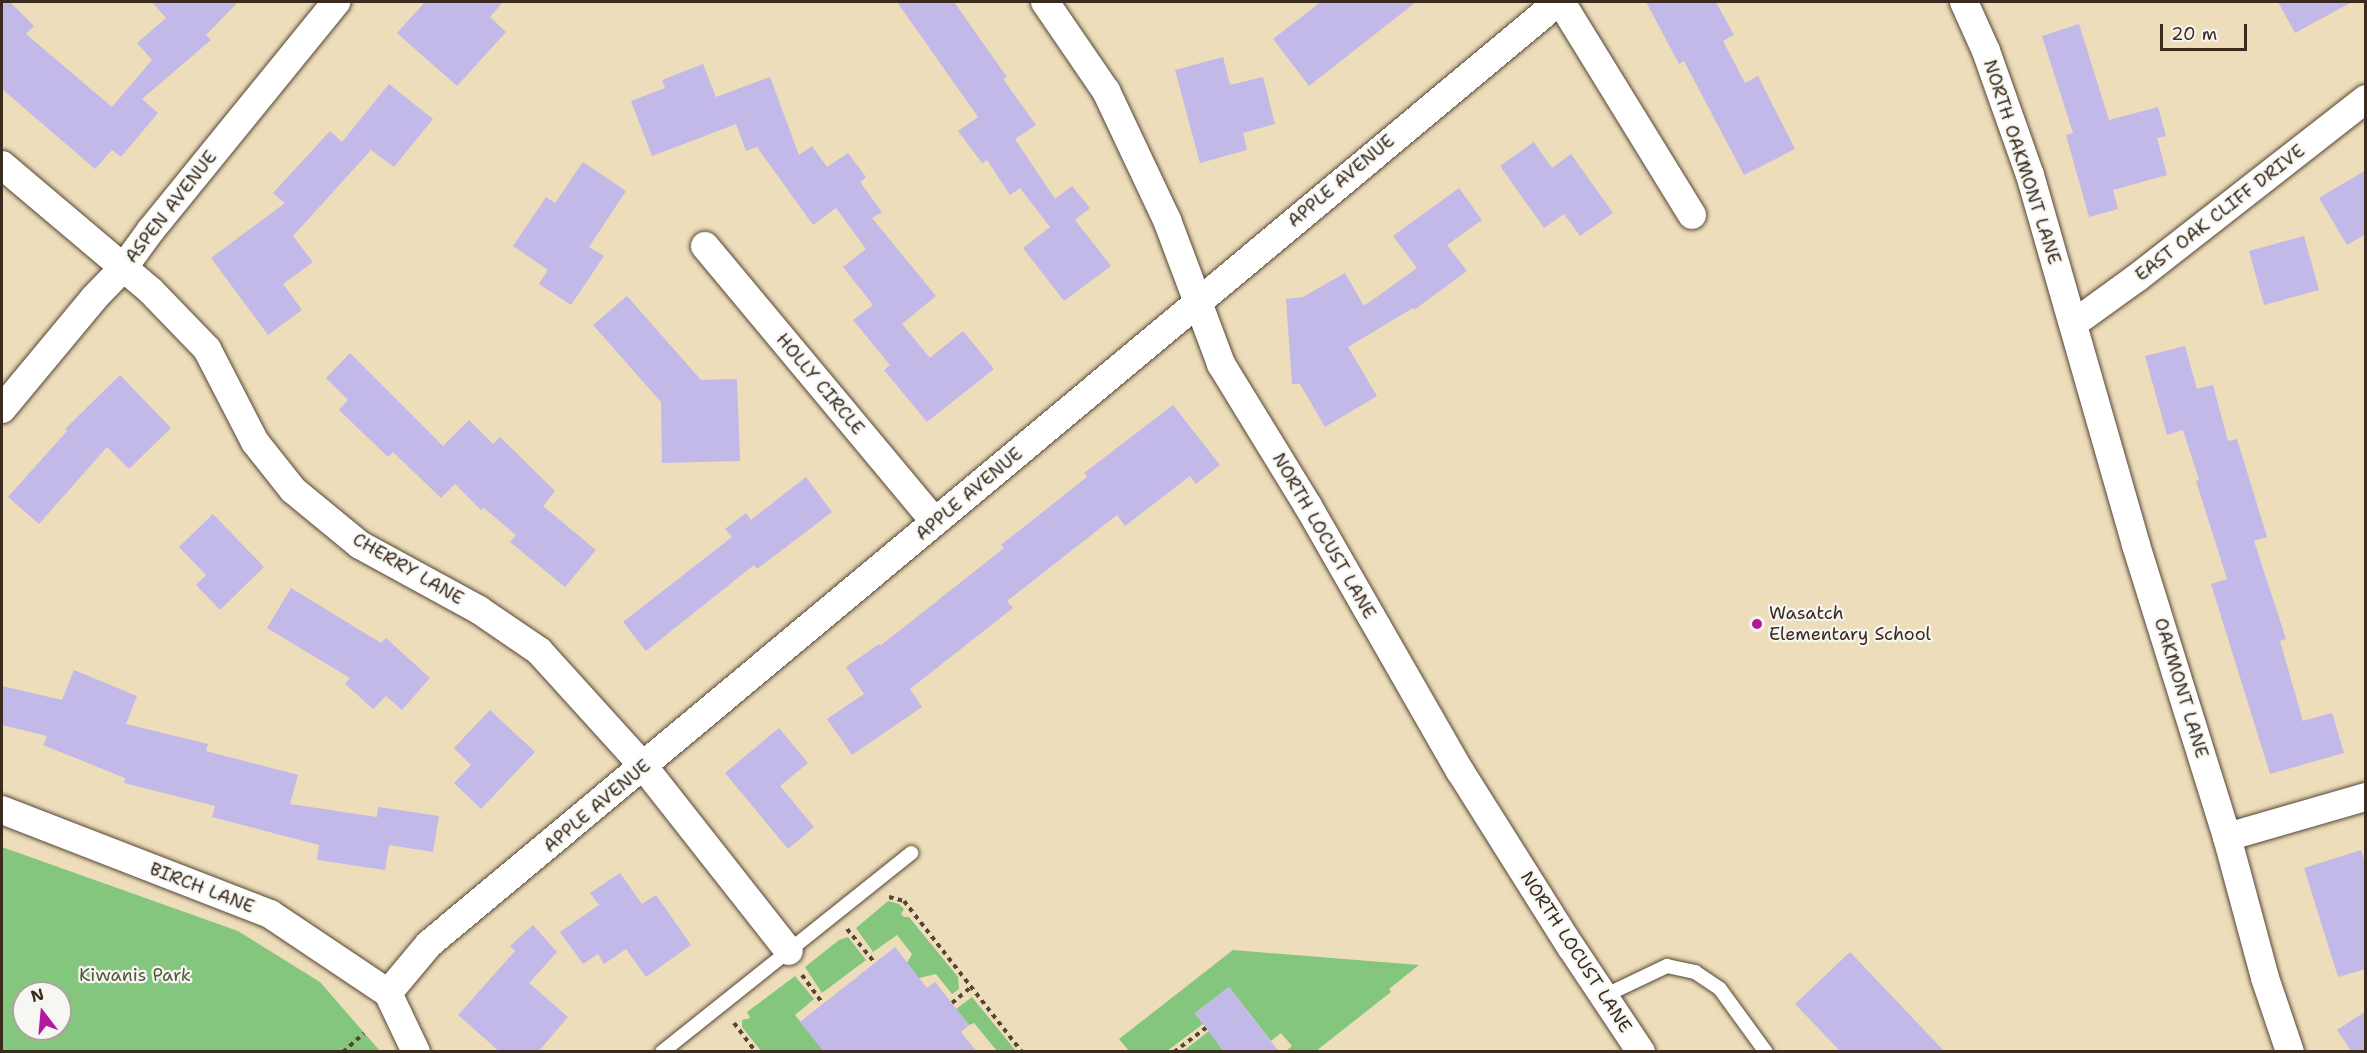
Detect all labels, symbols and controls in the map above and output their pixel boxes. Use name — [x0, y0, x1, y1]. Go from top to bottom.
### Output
scale bar — [2163, 12, 2250, 50]
text: 20 m — [2171, 22, 2217, 46]
street label: NORTH OAKMONT LANE — [1979, 57, 2065, 267]
street label: APPLE AVENUE — [1283, 130, 1399, 232]
street label: EAST OAK CLIFF DRIVE — [2131, 140, 2309, 286]
street label: ASPEN AVENUE — [121, 147, 221, 267]
street label: HOLLY CIRCLE — [771, 329, 869, 439]
street label: APPLE AVENUE — [911, 443, 1027, 545]
street label: NORTH LOCUST LANE — [1268, 449, 1380, 623]
street label: CHERRY LANE — [349, 529, 467, 609]
place label: Wasatch Elementary School — [1769, 603, 1931, 646]
street label: OAKMONT LANE — [2149, 615, 2213, 761]
marker: Wasatch Elementary School — [1750, 617, 1764, 631]
street label: APPLE AVENUE — [539, 755, 655, 857]
street label: BIRCH LANE — [147, 858, 257, 918]
street label: NORTH LOCUST LANE — [1516, 867, 1636, 1037]
park label: Kiwanis Park — [79, 964, 191, 986]
north arrow — [12, 981, 72, 1041]
text: N — [28, 983, 46, 1007]

